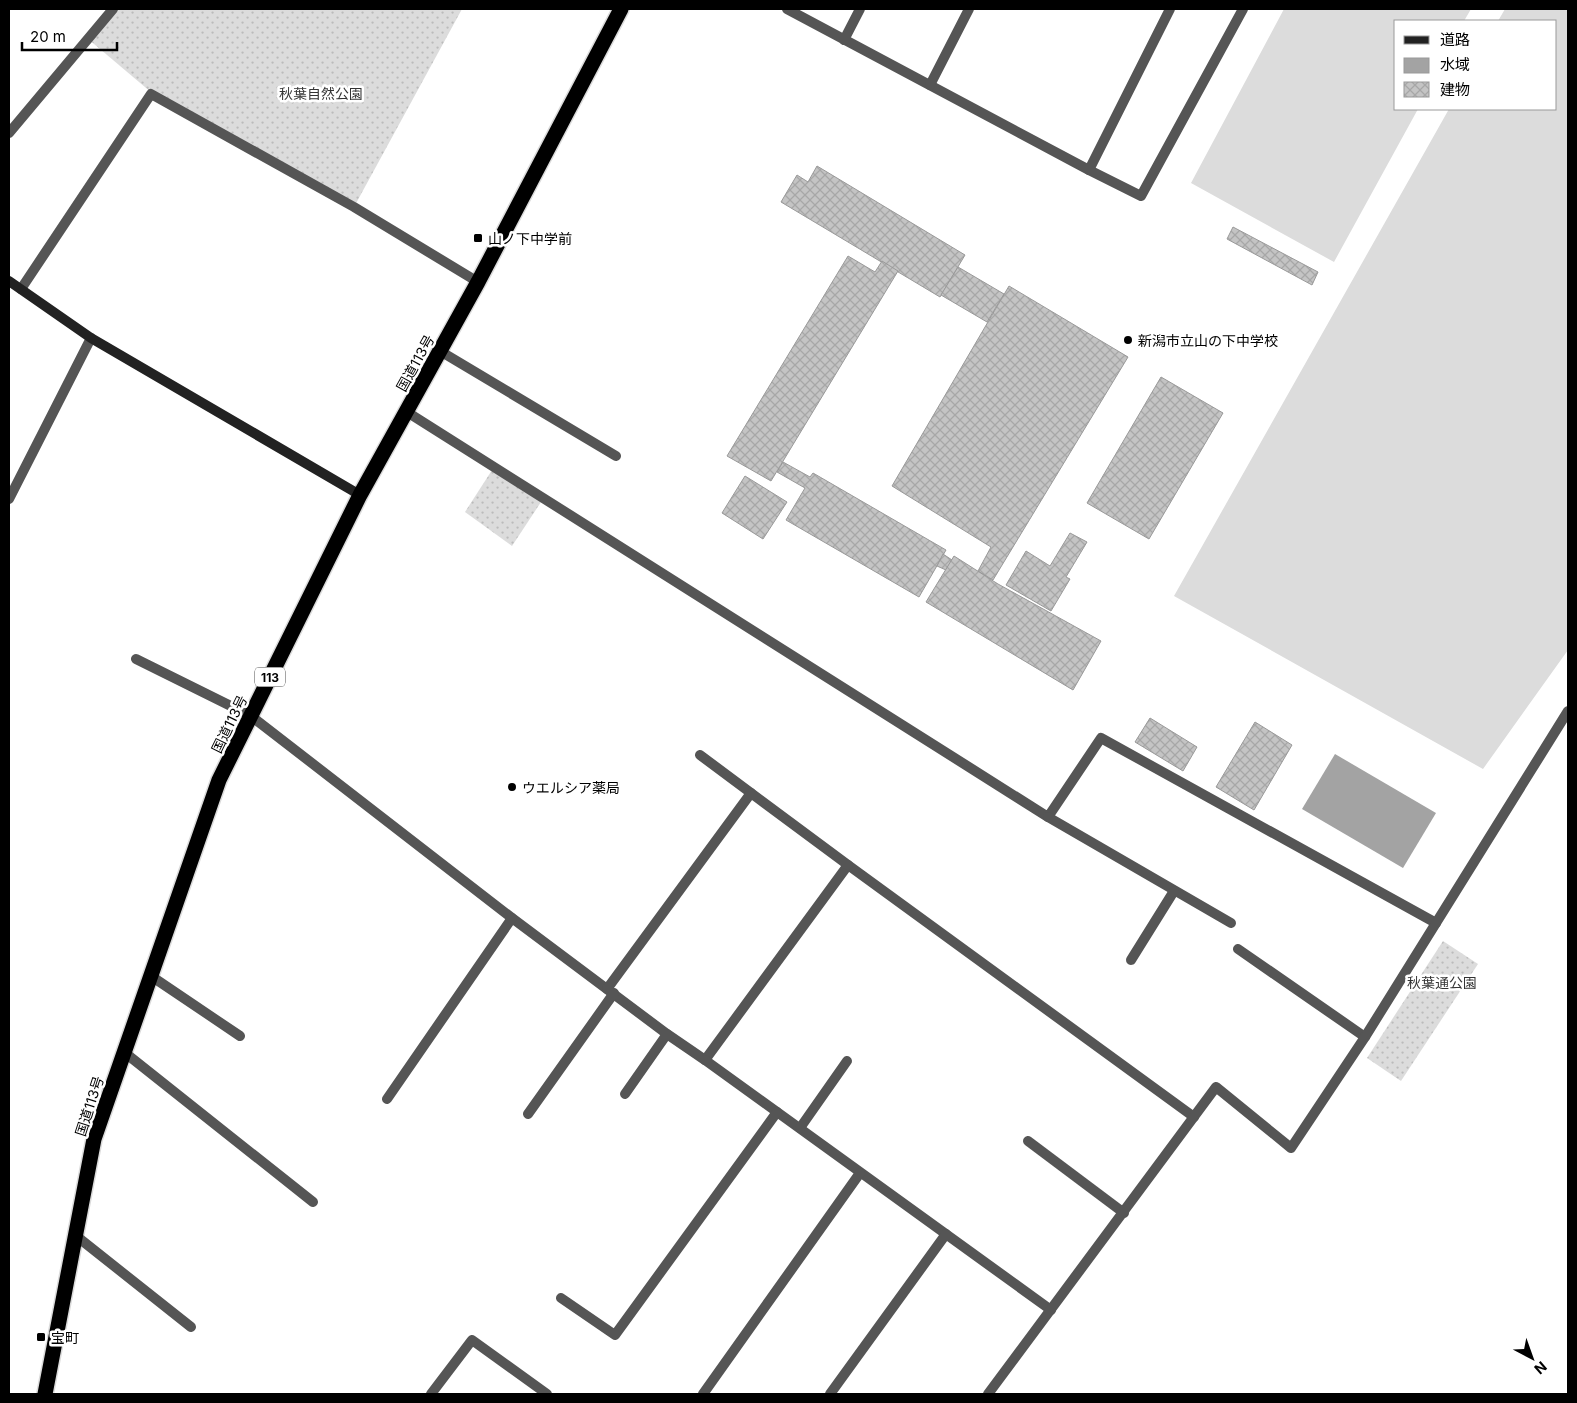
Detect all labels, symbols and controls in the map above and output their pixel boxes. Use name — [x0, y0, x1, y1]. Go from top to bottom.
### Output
scale bar — [22, 20, 118, 52]
legend — [1394, 20, 1557, 110]
text: 20 m — [30, 27, 66, 46]
text: 道路 — [1440, 30, 1470, 49]
text: 水域 — [1440, 55, 1470, 74]
text: 建物 — [1440, 80, 1470, 99]
park label: 秋葉自然公園 — [279, 85, 363, 102]
place label: 山ノ下中学前 — [488, 230, 572, 247]
marker: 山ノ下中学前 — [472, 232, 484, 244]
street label: 国道113号 — [393, 332, 437, 394]
place label: 新潟市立山の下中学校 — [1138, 332, 1278, 349]
marker: 新潟市立山の下中学校 — [1122, 334, 1134, 346]
road number: 113 — [255, 668, 285, 686]
street label: 国道113号 — [208, 692, 250, 756]
place label: ウエルシア薬局 — [522, 779, 620, 796]
marker: ウエルシア薬局 — [506, 781, 518, 793]
park label: 秋葉通公園 — [1407, 974, 1477, 991]
street label: 国道113号 — [71, 1074, 107, 1138]
place label: 宝町 — [51, 1329, 79, 1346]
marker: 宝町 — [35, 1331, 47, 1343]
north arrow — [1507, 1333, 1557, 1383]
text: N — [1531, 1358, 1550, 1378]

